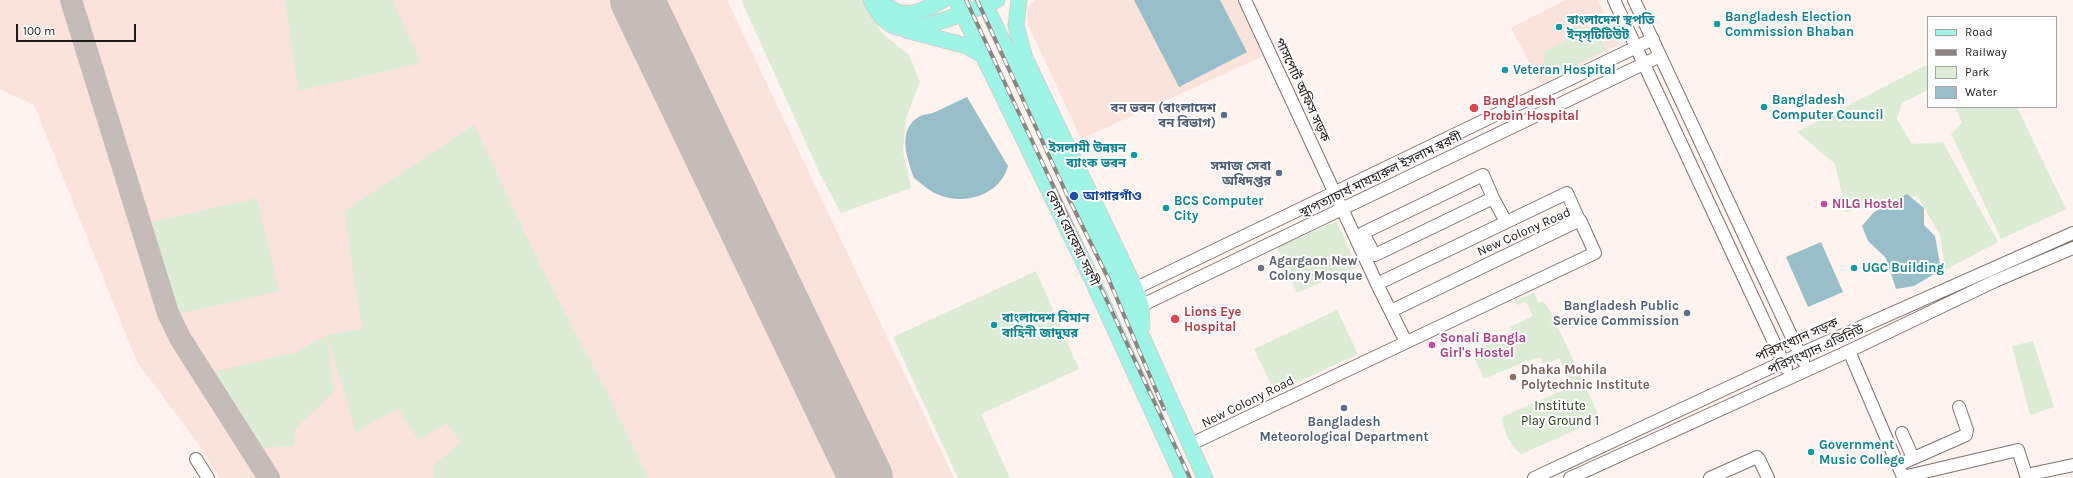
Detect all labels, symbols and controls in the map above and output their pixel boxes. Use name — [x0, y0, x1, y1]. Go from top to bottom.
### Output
place label: Bangladesh Election Commission Bhaban — [1725, 9, 1854, 40]
place label: বাংলাদেশ স্থপতি ইন্‌স্‌টিটিউট — [1567, 12, 1654, 43]
scale bar — [18, 16, 138, 42]
legend — [1927, 16, 2057, 108]
marker: Bangladesh Election Commission Bhaban — [1712, 19, 1722, 29]
marker: বাংলাদেশ স্থপতি ইন্‌স্‌টিটিউট — [1554, 22, 1564, 32]
text: 100 m — [23, 24, 55, 38]
text: Road — [1965, 25, 1993, 39]
street label: পাসপোর্ট অফিস সড়ক — [1271, 36, 1333, 144]
text: Railway — [1965, 45, 2007, 59]
place label: Veteran Hospital — [1513, 62, 1616, 78]
marker: Veteran Hospital — [1500, 65, 1510, 75]
text: Park — [1965, 65, 1989, 79]
text: Water — [1965, 85, 1997, 99]
place label: Bangladesh Computer Council — [1772, 92, 1883, 123]
place label: Bangladesh Probin Hospital — [1483, 93, 1579, 124]
place label: বন ভবন (বাংলাদেশ বন বিভাগ) — [1111, 100, 1216, 131]
marker: Bangladesh Probin Hospital — [1468, 102, 1480, 114]
marker: Bangladesh Computer Council — [1759, 102, 1769, 112]
marker: বন ভবন (বাংলাদেশ বন বিভাগ) — [1219, 110, 1229, 120]
street label: স্থাপত্যাচার্য মাযহারুল ইসলাম স্বরণী — [1297, 129, 1465, 221]
place label: ইসলামী উন্নয়ন ব্যাংক ভবন — [1049, 140, 1126, 171]
marker: ইসলামী উন্নয়ন ব্যাংক ভবন — [1129, 150, 1139, 160]
place label: সমাজ সেবা অধিদপ্তর — [1211, 158, 1271, 189]
marker: সমাজ সেবা অধিদপ্তর — [1274, 168, 1284, 178]
street label: বেগম রোকেয়া সরণী — [1042, 187, 1102, 289]
place label: আগারগাঁও — [1083, 188, 1142, 204]
marker: আগারগাঁও — [1068, 190, 1080, 202]
place label: BCS Computer City — [1174, 193, 1263, 224]
place label: NILG Hostel — [1832, 196, 1903, 212]
marker: NILG Hostel — [1819, 199, 1829, 209]
marker: BCS Computer City — [1161, 203, 1171, 213]
street label: New Colony Road — [1475, 204, 1573, 260]
place label: Agargaon New Colony Mosque — [1269, 253, 1362, 284]
place label: UGC Building — [1862, 260, 1944, 276]
marker: Agargaon New Colony Mosque — [1256, 263, 1266, 273]
marker: UGC Building — [1849, 263, 1859, 273]
place label: Bangladesh Public Service Commission — [1553, 298, 1679, 329]
place label: Lions Eye Hospital — [1184, 304, 1241, 335]
marker: Bangladesh Public Service Commission — [1682, 308, 1692, 318]
place label: বাংলাদেশ বিমান বাহিনী জাদুঘর — [1002, 310, 1089, 341]
marker: Lions Eye Hospital — [1169, 313, 1181, 325]
street label: পরিসংখ্যান সড়ক — [1753, 315, 1841, 365]
marker: বাংলাদেশ বিমান বাহিনী জাদুঘর — [989, 320, 999, 330]
street label: পরিসংখ্যান এভিনিউ — [1766, 322, 1866, 378]
place label: Sonali Bangla Girl's Hostel — [1440, 330, 1526, 361]
marker: Sonali Bangla Girl's Hostel — [1427, 340, 1437, 350]
place label: Dhaka Mohila Polytechnic Institute — [1521, 362, 1650, 393]
marker: Dhaka Mohila Polytechnic Institute — [1508, 372, 1518, 382]
street label: New Colony Road — [1199, 373, 1297, 431]
park label: Institute Play Ground 1 — [1521, 398, 1599, 429]
marker: Bangladesh Meteorological Department — [1339, 403, 1349, 413]
place label: Bangladesh Meteorological Department — [1259, 414, 1429, 445]
place label: Government Music College — [1819, 437, 1905, 468]
marker: Government Music College — [1806, 447, 1816, 457]

